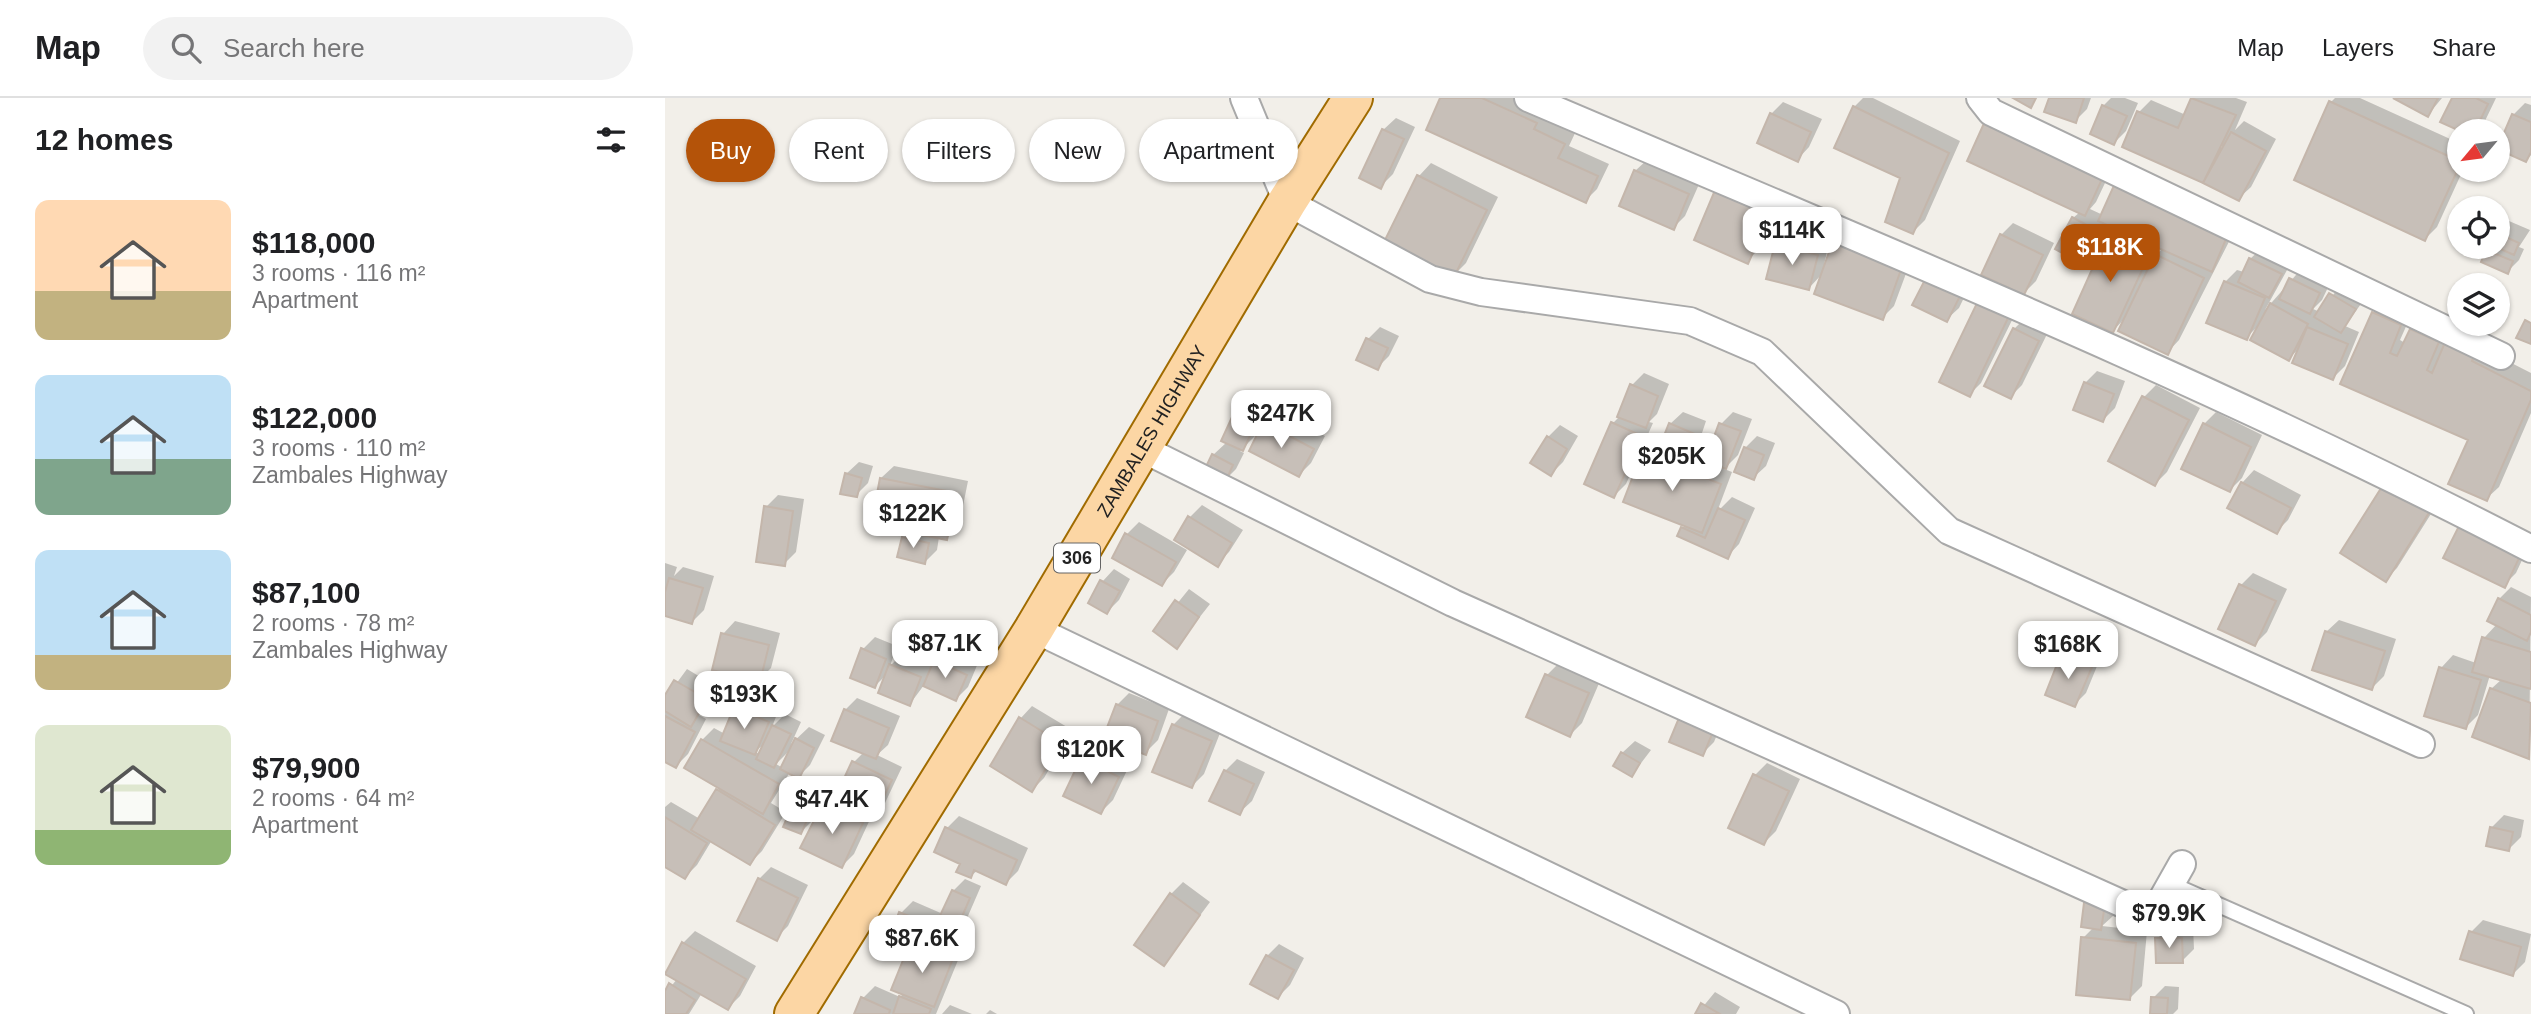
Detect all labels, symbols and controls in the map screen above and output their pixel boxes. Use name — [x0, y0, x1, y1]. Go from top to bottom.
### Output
search box — [143, 17, 633, 80]
text: Map — [35, 29, 101, 66]
icon: search — [167, 29, 205, 67]
text: Search here — [223, 33, 365, 63]
text: Map — [2237, 34, 2284, 61]
text: Layers — [2322, 34, 2394, 61]
text: Share — [2432, 34, 2496, 61]
chip: Buy — [686, 119, 775, 182]
chip: Rent — [789, 119, 888, 182]
chip: Filters — [902, 119, 1015, 182]
chip: New — [1029, 119, 1125, 182]
chip: Apartment — [1139, 119, 1298, 182]
north arrow — [2447, 119, 2509, 182]
map controls — [2447, 119, 2510, 336]
icon: filters — [592, 121, 630, 159]
text: 12 homes — [35, 123, 173, 156]
button: locate — [2447, 196, 2510, 259]
pin: $114K — [1743, 208, 1841, 267]
text: $114K — [1759, 217, 1825, 243]
pin: $118K — [2061, 225, 2159, 284]
text: $118,000 — [252, 226, 375, 259]
icon: home — [91, 228, 175, 312]
text: $118K — [2077, 234, 2143, 260]
text: 3 rooms · 116 m² — [252, 260, 425, 286]
button: layers — [2447, 273, 2510, 336]
text: Apartment — [252, 287, 358, 313]
street label: ZAMBALES HIGHWAY — [1093, 341, 1210, 520]
pin: $247K — [1232, 390, 1330, 450]
text: $247K — [1247, 400, 1315, 426]
text: $122,000 — [252, 401, 377, 434]
icon: home — [91, 403, 175, 487]
pin: $205K — [1623, 434, 1721, 493]
text: 3 rooms · 110 m² — [252, 435, 425, 461]
text: $205K — [1638, 443, 1706, 469]
text: Zambales Highway — [252, 462, 448, 488]
pin: $122K — [864, 490, 962, 550]
text: $122K — [879, 500, 947, 526]
road number: 306 — [1054, 544, 1100, 572]
text: $87,100 — [252, 576, 360, 609]
icon: home — [91, 578, 175, 662]
text: 2 rooms · 78 m² — [252, 610, 414, 636]
pin: $87.1K — [888, 620, 1002, 680]
pin: $168K — [2019, 622, 2117, 681]
text: $87.1K — [908, 630, 982, 656]
text: $168K — [2034, 631, 2102, 657]
text: Zambales Highway — [252, 637, 448, 663]
pin: $193K — [695, 672, 793, 731]
text: $193K — [710, 681, 778, 707]
pin: $120K — [1042, 726, 1140, 786]
text: $120K — [1057, 736, 1125, 762]
text: $79,900 — [252, 751, 360, 784]
icon: home — [91, 753, 175, 837]
pin: $47.4K — [775, 776, 889, 836]
text: 2 rooms · 64 m² — [252, 785, 414, 811]
text: $47.4K — [795, 786, 869, 812]
text: Apartment — [252, 812, 358, 838]
pin: $79.9K — [2112, 890, 2226, 950]
text: $79.9K — [2132, 900, 2206, 926]
pin: $87.6K — [865, 916, 979, 975]
text: $87.6K — [885, 925, 959, 951]

